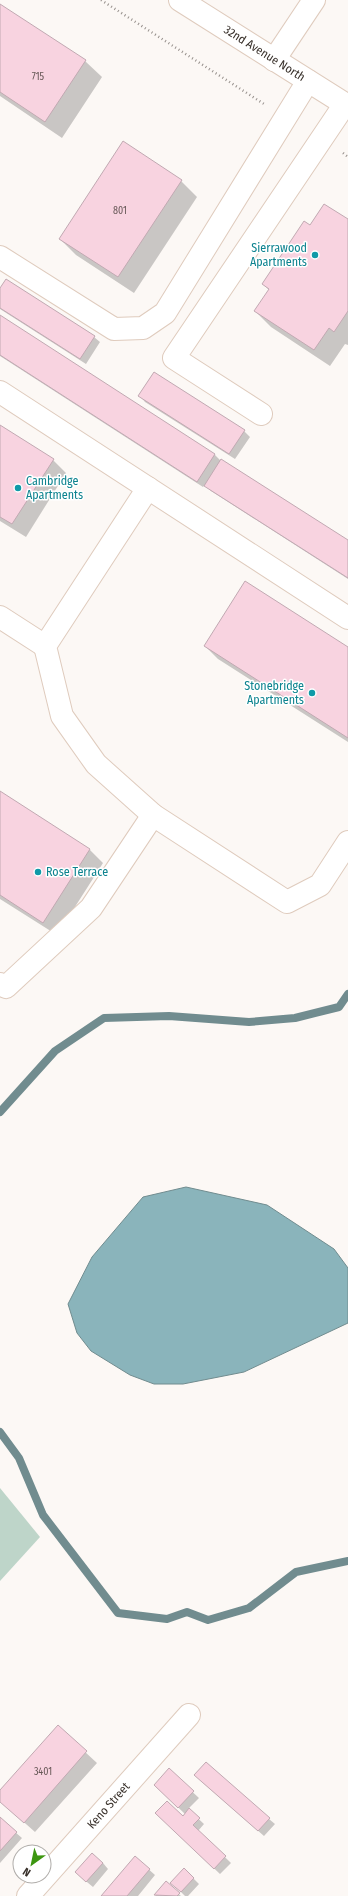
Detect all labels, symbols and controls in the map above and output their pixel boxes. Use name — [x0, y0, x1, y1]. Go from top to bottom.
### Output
street label: 32nd Avenue North — [221, 23, 308, 84]
house number: 715 — [32, 71, 45, 83]
house number: 801 — [113, 205, 127, 217]
place label: Sierrawood Apartments — [250, 241, 307, 269]
marker: Sierrawood Apartments — [310, 250, 320, 260]
place label: Cambridge Apartments — [26, 474, 83, 502]
marker: Cambridge Apartments — [13, 483, 23, 493]
place label: Stonebridge Apartments — [244, 679, 304, 707]
marker: Stonebridge Apartments — [307, 688, 317, 698]
place label: Rose Terrace — [46, 865, 108, 879]
marker: Rose Terrace — [33, 867, 43, 877]
house number: 3401 — [34, 1766, 52, 1778]
street label: Keno Street — [84, 1780, 133, 1832]
north arrow — [12, 1844, 52, 1884]
text: N — [21, 1865, 33, 1879]

